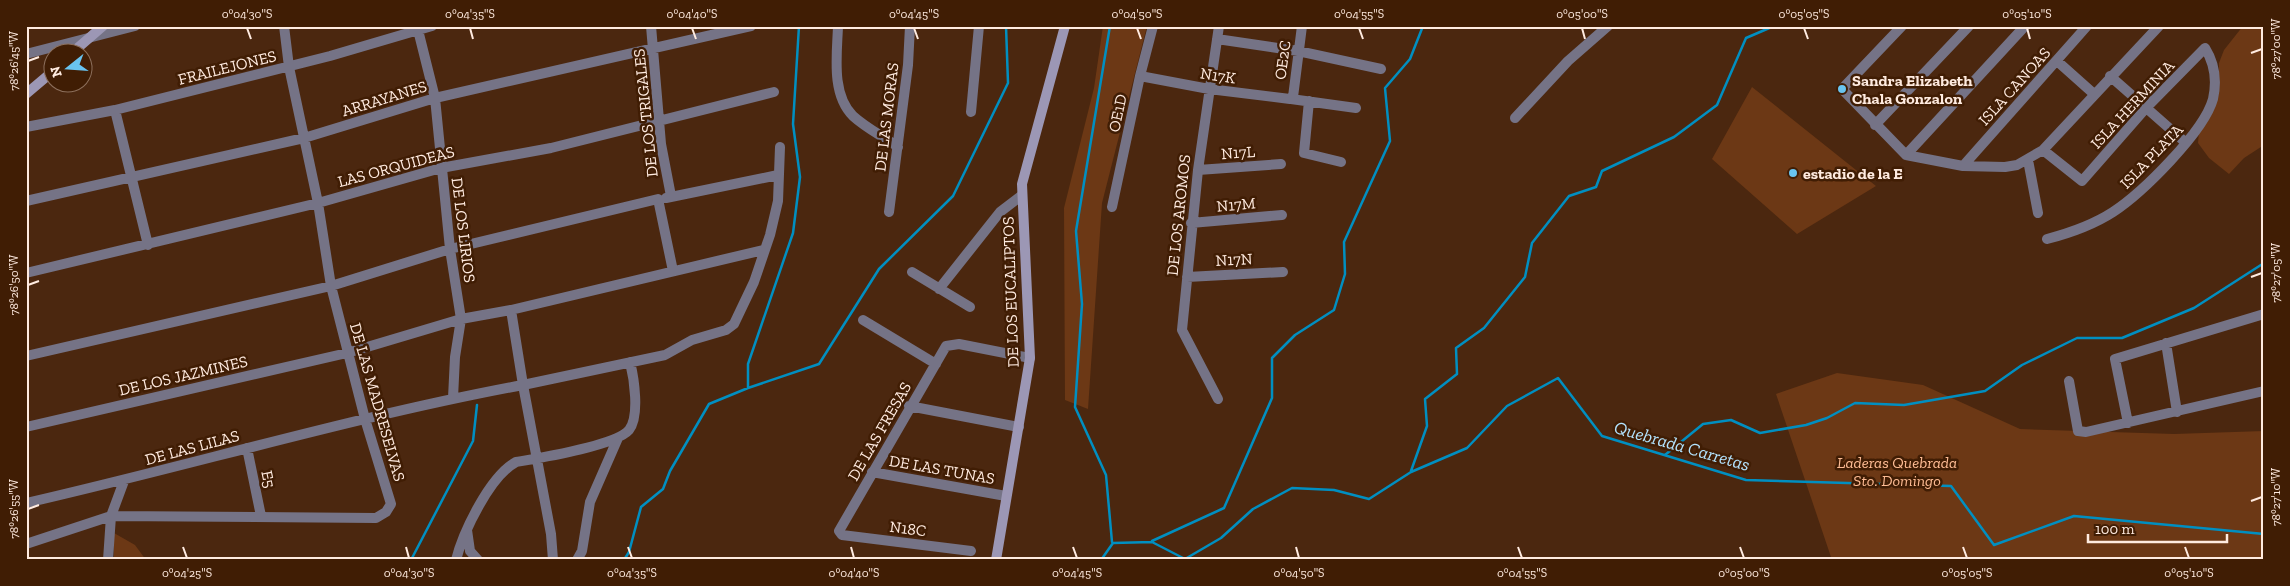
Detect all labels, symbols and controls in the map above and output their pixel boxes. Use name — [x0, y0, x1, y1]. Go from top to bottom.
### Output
text: 0°04'30"S — [222, 7, 272, 21]
text: 0°04'35"S — [445, 7, 495, 21]
text: 0°04'40"S — [667, 7, 717, 21]
text: 0°04'45"S — [889, 7, 939, 21]
text: 0°04'50"S — [1112, 7, 1162, 21]
text: 0°04'55"S — [1334, 7, 1384, 21]
text: 0°05'00"S — [1556, 7, 1608, 21]
text: 0°05'05"S — [1779, 7, 1829, 21]
text: 0°05'10"S — [2002, 7, 2052, 21]
text: 78°27'00"W — [2269, 18, 2283, 79]
text: 78°26'45"W — [7, 30, 21, 91]
street label: OE2C — [1270, 39, 1295, 81]
north arrow — [42, 42, 92, 92]
street label: ISLA CANOAS — [1974, 43, 2054, 129]
street label: FRAILEJONES — [176, 46, 278, 89]
street label: DE LOS TRIGALES — [629, 48, 662, 178]
street label: ISLA HERMINIA — [2087, 56, 2179, 152]
street label: DE LAS MORAS — [870, 62, 903, 173]
street label: N17K — [1199, 63, 1238, 88]
text: N — [46, 64, 66, 79]
place label: Sandra Elizabeth Chala Gonzalon — [1852, 71, 1973, 108]
street label: ARRAYANES — [339, 77, 429, 120]
marker: Sandra Elizabeth Chala Gonzalon — [1836, 83, 1848, 95]
street label: OE1D — [1104, 92, 1131, 134]
street label: ISLA PLATA — [2116, 120, 2187, 193]
street label: LAS ORQUIDEAS — [336, 142, 457, 191]
street label: N17L — [1220, 142, 1256, 163]
street label: DE LOS AROMOS — [1163, 153, 1194, 277]
place label: estadio de la E — [1803, 164, 1903, 183]
marker: estadio de la E — [1787, 167, 1799, 179]
street label: DE LOS LIRIOS — [448, 177, 479, 284]
street label: N17M — [1216, 193, 1256, 216]
street label: DE LOS EUCALIPTOS — [998, 216, 1023, 368]
text: 78°27'05"W — [2269, 242, 2283, 303]
street label: N17N — [1215, 249, 1253, 270]
text: 78°26'50"W — [7, 254, 21, 315]
street label: DE LAS MADRESELVAS — [346, 321, 409, 484]
street label: DE LOS JAZMINES — [117, 351, 249, 400]
street label: DE LAS FRESAS — [844, 379, 915, 484]
water label: Quebrada Carretas — [1612, 416, 1752, 476]
street label: DE LAS LILAS — [143, 426, 241, 469]
street label: DE LAS TUNAS — [888, 451, 996, 488]
park label: Laderas Quebrada Sto. Domingo — [1837, 453, 1957, 490]
text: 78°27'10"W — [2269, 467, 2283, 526]
street label: E5 — [257, 469, 280, 490]
text: 78°26'55"W — [7, 478, 21, 539]
scale bar — [2088, 511, 2226, 543]
street label: N18C — [888, 517, 927, 540]
text: 100 m — [2095, 520, 2134, 538]
text: 0°04'25"S — [162, 566, 212, 580]
text: 0°04'30"S — [384, 566, 434, 580]
text: 0°04'35"S — [607, 566, 657, 580]
text: 0°04'40"S — [829, 566, 879, 580]
text: 0°04'45"S — [1052, 566, 1102, 580]
text: 0°04'50"S — [1274, 566, 1324, 580]
text: 0°04'55"S — [1497, 566, 1547, 580]
text: 0°05'00"S — [1718, 566, 1770, 580]
text: 0°05'05"S — [1942, 566, 1992, 580]
text: 0°05'10"S — [2164, 566, 2214, 580]

